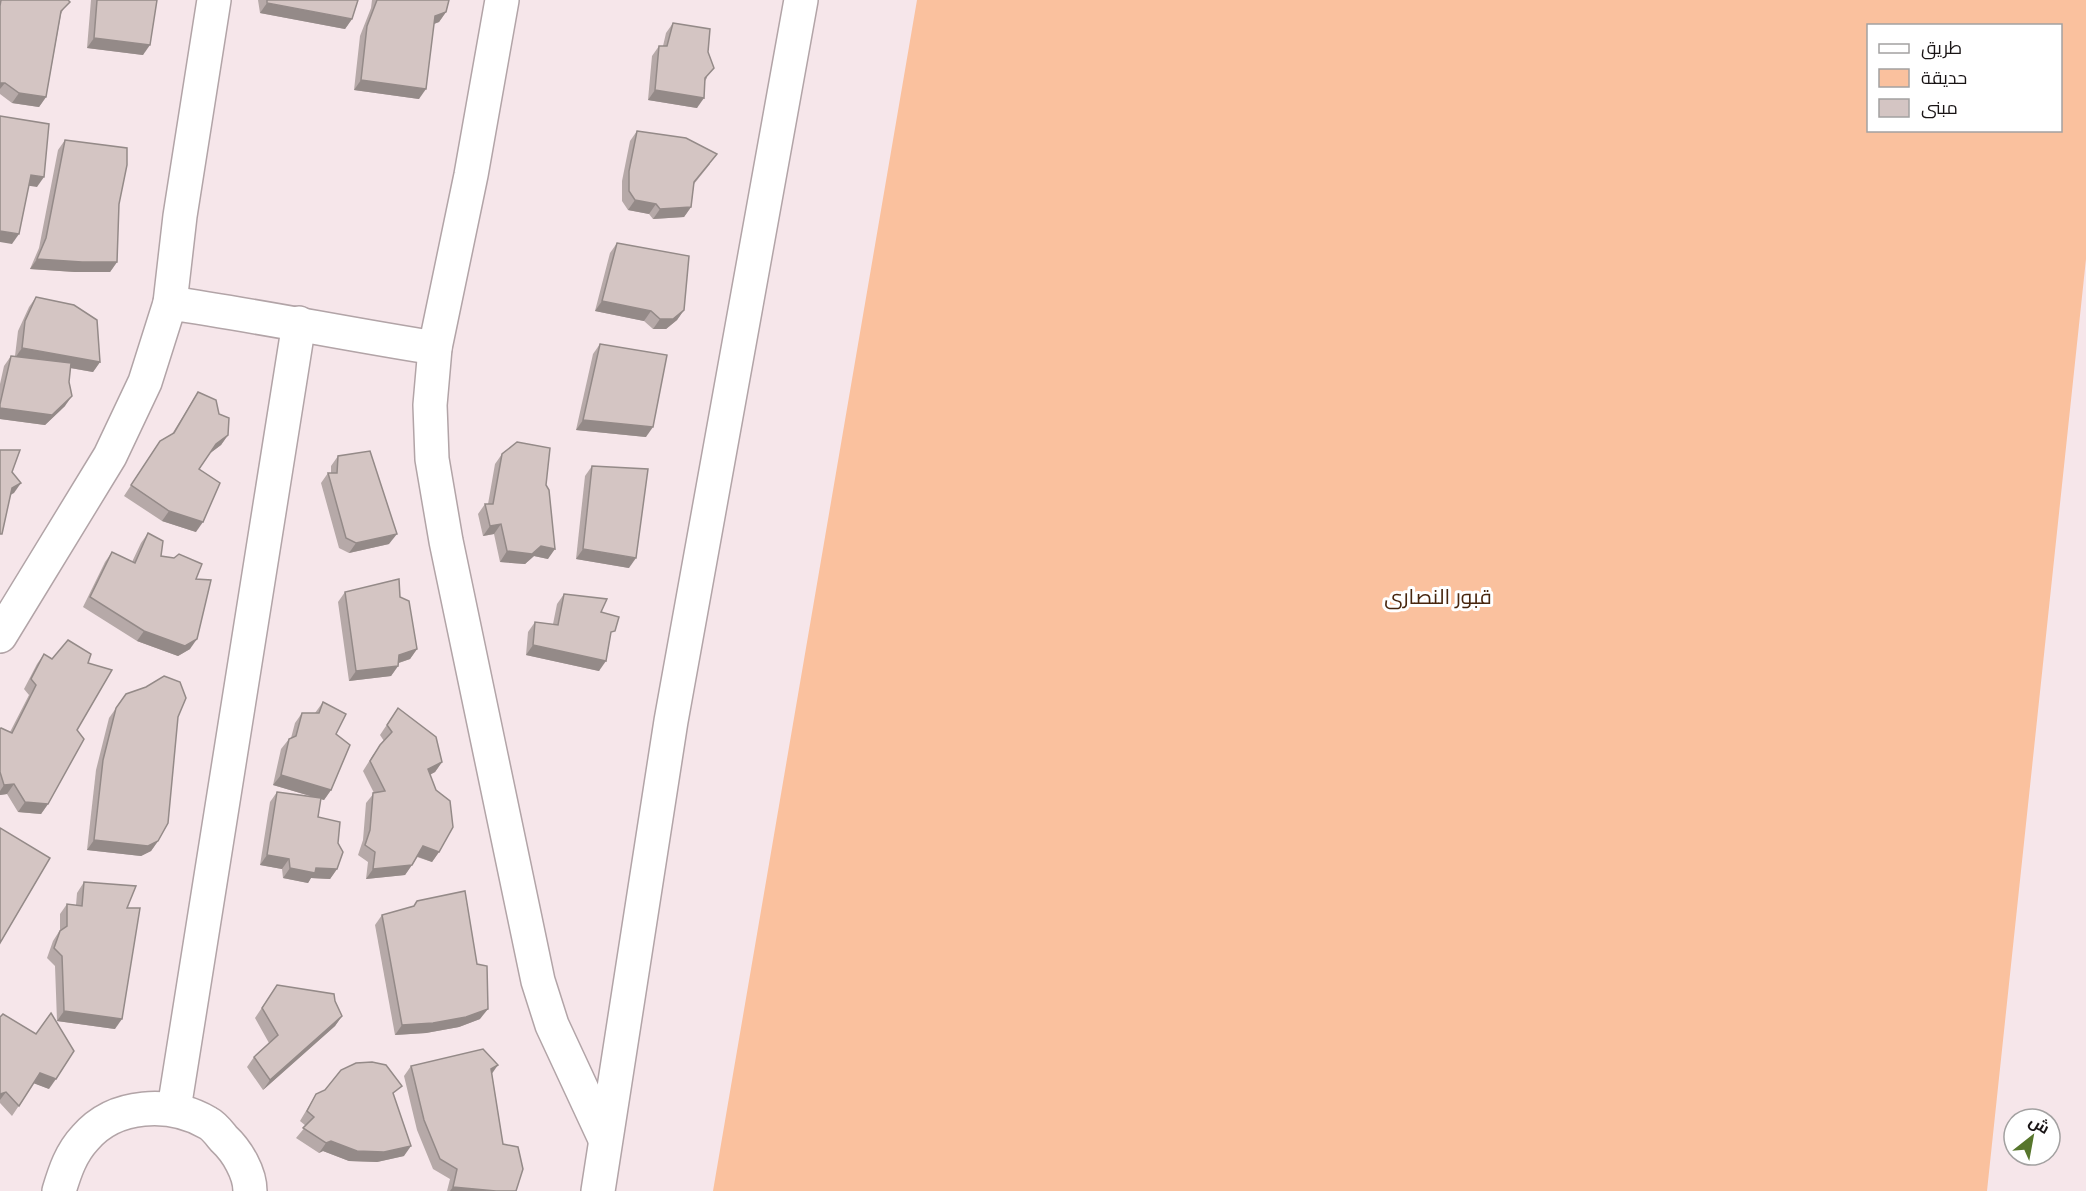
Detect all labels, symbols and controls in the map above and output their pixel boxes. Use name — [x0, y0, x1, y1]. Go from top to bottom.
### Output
legend — [1867, 24, 2062, 132]
text: طريق — [1921, 37, 1962, 60]
text: حديقة — [1921, 67, 1967, 88]
text: مبنى — [1921, 97, 1958, 119]
park label: قبور النصارى — [1384, 584, 1492, 610]
north arrow — [2002, 1107, 2062, 1167]
text: ش — [2026, 1111, 2053, 1138]

